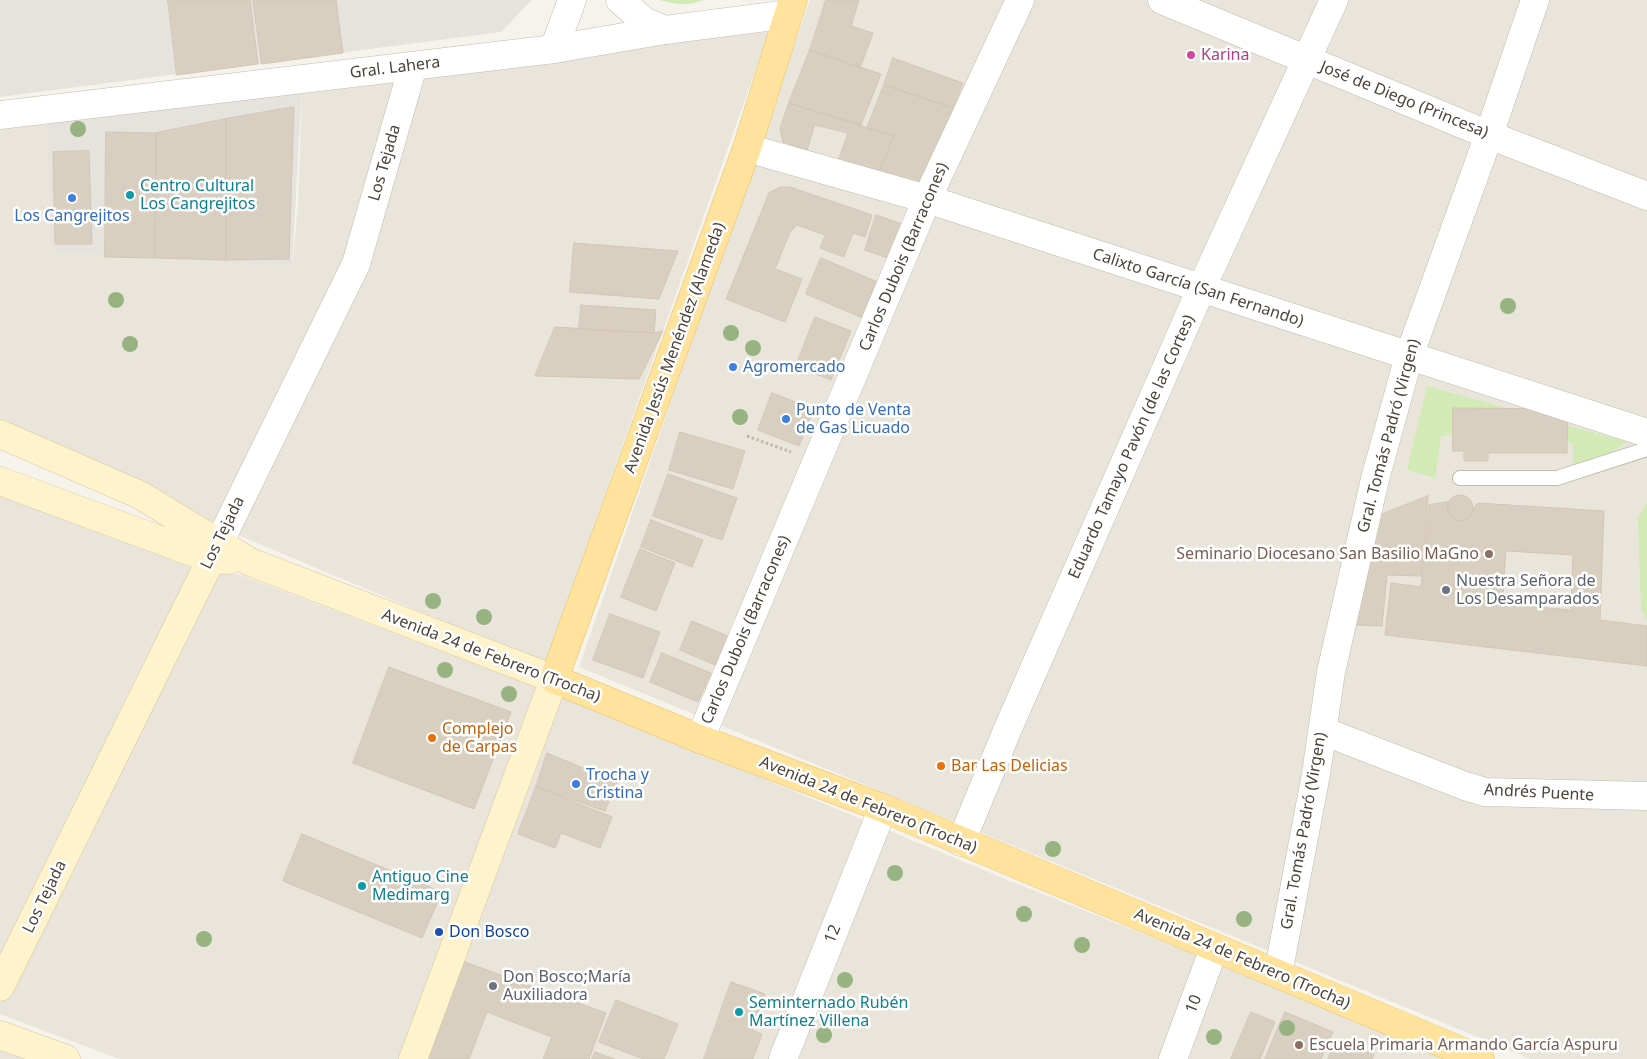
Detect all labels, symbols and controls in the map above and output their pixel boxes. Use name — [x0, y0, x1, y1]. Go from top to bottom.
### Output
place label: Karina — [1201, 45, 1249, 65]
marker: Karina — [1185, 49, 1197, 61]
street label: Gral. Lahera — [349, 53, 441, 83]
street label: José de Diego (Princesa) — [1317, 57, 1491, 143]
street label: Los Tejada — [365, 123, 405, 203]
street label: Carlos Dubois (Barracones) — [855, 160, 953, 354]
place label: Centro Cultural Los Cangrejitos — [140, 176, 255, 214]
marker: Centro Cultural Los Cangrejitos — [124, 189, 136, 201]
marker: Los Cangrejitos — [66, 192, 78, 204]
place label: Los Cangrejitos — [14, 206, 130, 226]
street label: Avenida Jesús Menéndez (Alameda) — [621, 220, 729, 476]
street label: Calixto García (San Fernando) — [1090, 245, 1306, 331]
street label: Eduardo Tamayo Pavón (de las Cortes) — [1065, 312, 1199, 582]
street label: Gral. Tomás Padró (Virgen) — [1354, 337, 1424, 535]
place label: Agromercado — [743, 357, 845, 377]
marker: Agromercado — [727, 361, 739, 373]
place label: Punto de Venta de Gas Licuado — [796, 400, 911, 438]
marker: Punto de Venta de Gas Licuado — [780, 413, 792, 425]
street label: Los Tejada — [197, 493, 249, 573]
street label: Carlos Dubois (Barracones) — [697, 533, 795, 727]
place label: Seminario Diocesano San Basilio MaGno — [1176, 544, 1479, 564]
marker: Seminario Diocesano San Basilio MaGno — [1483, 548, 1495, 560]
place label: Nuestra Señora de Los Desamparados — [1456, 571, 1599, 609]
marker: Nuestra Señora de Los Desamparados — [1440, 584, 1452, 596]
street label: Avenida 24 de Febrero (Trocha) — [379, 605, 603, 707]
place label: Complejo de Carpas — [442, 719, 517, 757]
street label: Gral. Tomás Padró (Virgen) — [1277, 731, 1331, 931]
marker: Complejo de Carpas — [426, 732, 438, 744]
street label: Avenida 24 de Febrero (Trocha) — [757, 753, 979, 857]
place label: Bar Las Delicias — [951, 756, 1068, 776]
marker: Bar Las Delicias — [935, 760, 947, 772]
place label: Trocha y Cristina — [586, 765, 649, 803]
marker: Trocha y Cristina — [570, 778, 582, 790]
street label: Andrés Puente — [1483, 781, 1595, 805]
street label: Los Tejada — [19, 857, 71, 937]
place label: Antiguo Cine Medimarg — [372, 867, 469, 905]
marker: Antiguo Cine Medimarg — [356, 880, 368, 892]
street label: Avenida 24 de Febrero (Trocha) — [1131, 905, 1353, 1013]
place label: Don Bosco — [449, 922, 530, 942]
street label: 12 — [821, 922, 845, 946]
marker: Don Bosco — [433, 926, 445, 938]
place label: Don Bosco;María Auxiliadora — [503, 967, 631, 1005]
marker: Don Bosco;María Auxiliadora — [487, 980, 499, 992]
street label: 10 — [1182, 992, 1206, 1016]
place label: Seminternado Rubén Martínez Villena — [749, 993, 908, 1031]
marker: Seminternado Rubén Martínez Villena — [733, 1006, 745, 1018]
place label: Escuela Primaria Armando García Aspuru — [1309, 1035, 1618, 1055]
marker: Escuela Primaria Armando García Aspuru — [1293, 1039, 1305, 1051]

